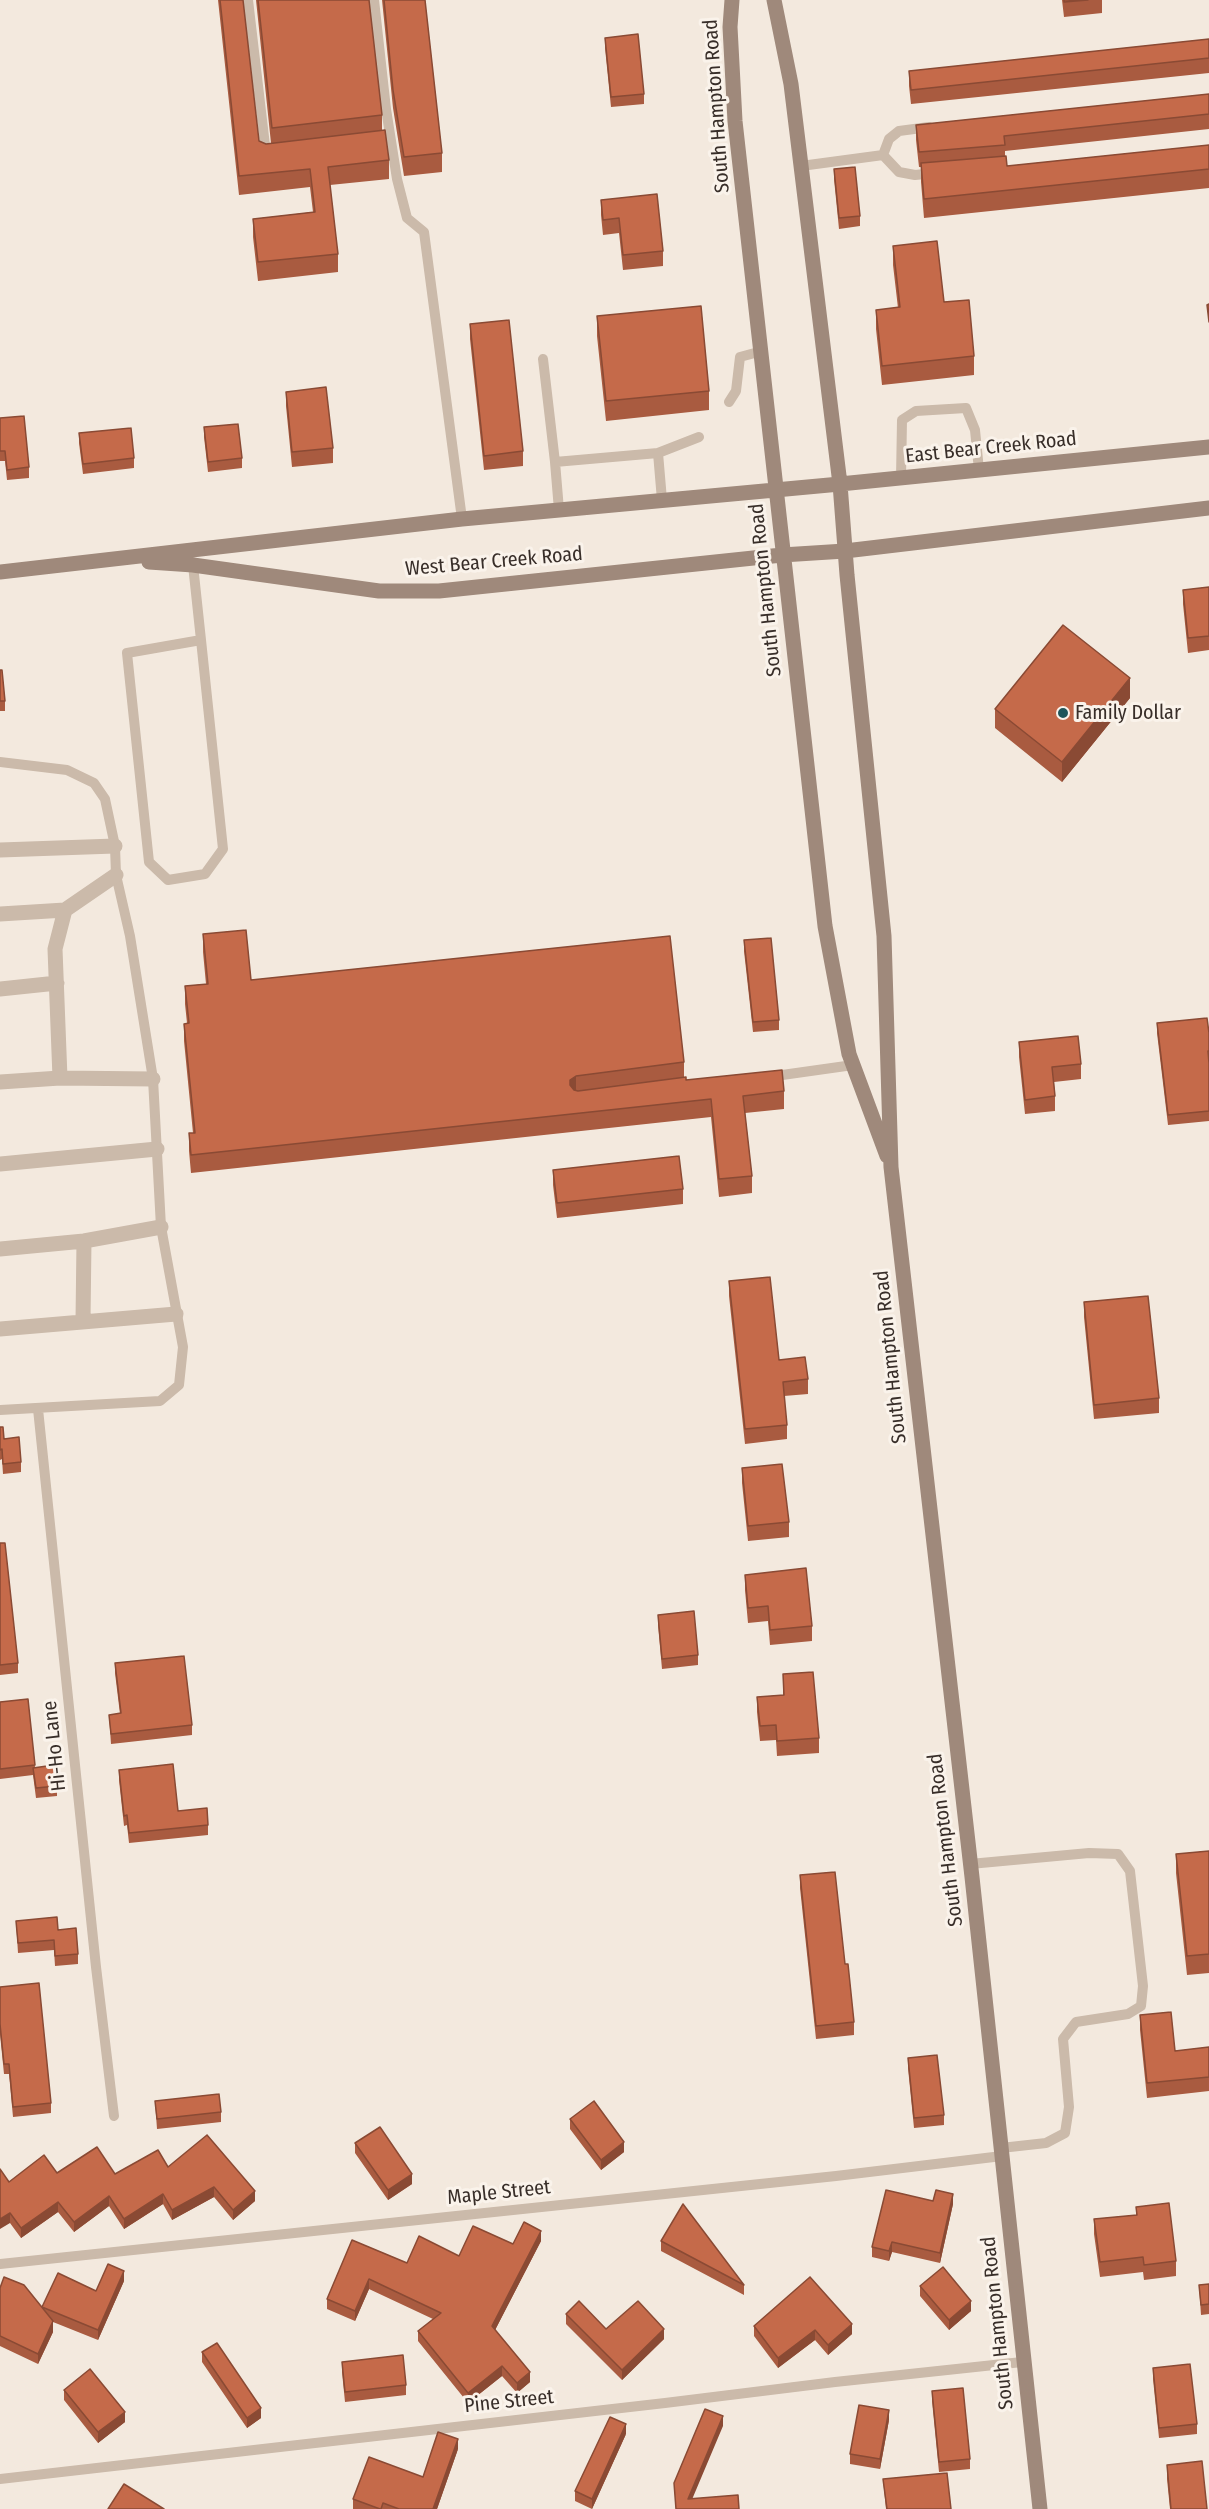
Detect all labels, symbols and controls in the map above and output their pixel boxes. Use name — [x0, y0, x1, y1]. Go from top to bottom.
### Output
street label: South Hampton Road — [699, 18, 735, 194]
street label: East Bear Creek Road — [904, 427, 1078, 469]
street label: South Hampton Road — [745, 502, 787, 678]
street label: West Bear Creek Road — [404, 542, 584, 582]
place label: Family Dollar — [1075, 701, 1181, 725]
marker: Family Dollar — [1056, 706, 1070, 720]
street label: South Hampton Road — [870, 1269, 912, 1445]
street label: Hi-Ho Lane — [38, 1700, 72, 1792]
street label: South Hampton Road — [923, 1752, 969, 1928]
street label: Maple Street — [446, 2176, 552, 2210]
street label: South Hampton Road — [977, 2235, 1019, 2411]
street label: Pine Street — [463, 2385, 555, 2419]

